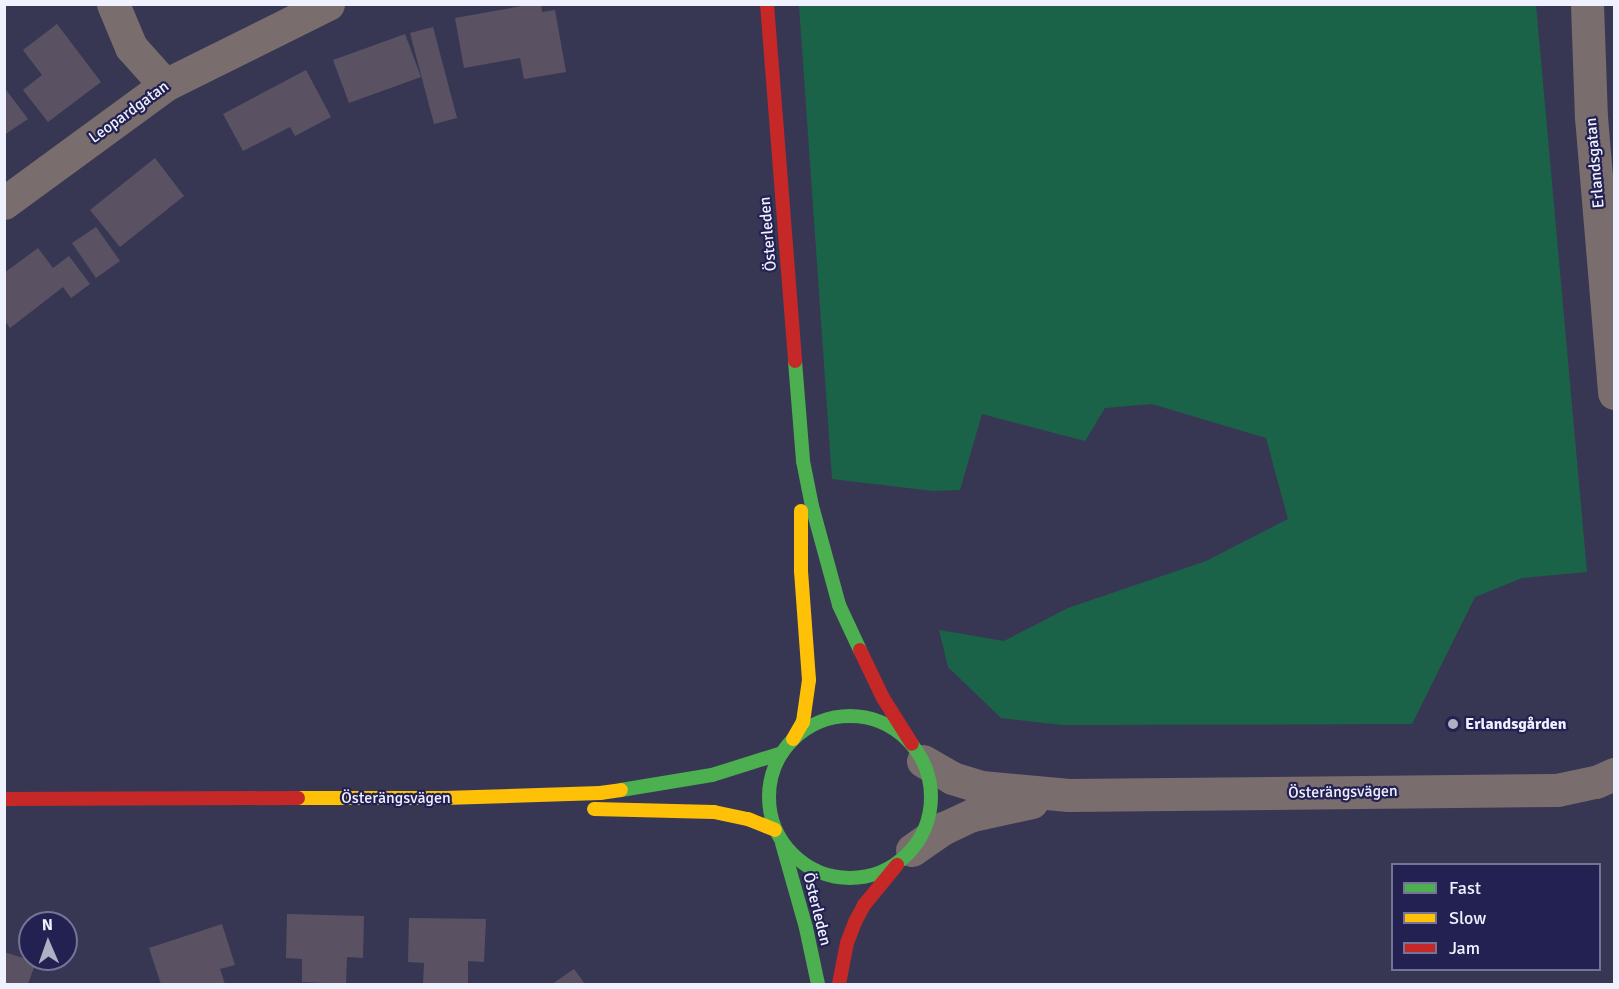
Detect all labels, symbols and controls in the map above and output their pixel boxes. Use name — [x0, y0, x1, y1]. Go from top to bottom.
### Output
street label: Leopardgatan — [85, 77, 173, 147]
street label: Erlandsgatan — [1581, 117, 1609, 209]
street label: Österleden — [755, 196, 781, 272]
place label: Erlandsgården — [1465, 714, 1567, 734]
marker: Erlandsgården — [1446, 717, 1460, 731]
street label: Österängsvägen — [1288, 781, 1398, 803]
street label: Österängsvägen — [341, 788, 451, 808]
legend — [1391, 863, 1601, 971]
street label: Österleden — [799, 870, 835, 948]
text: Fast — [1449, 877, 1481, 899]
text: Slow — [1449, 907, 1486, 929]
north arrow — [18, 911, 78, 971]
text: N — [42, 915, 53, 935]
text: Jam — [1449, 937, 1480, 959]

